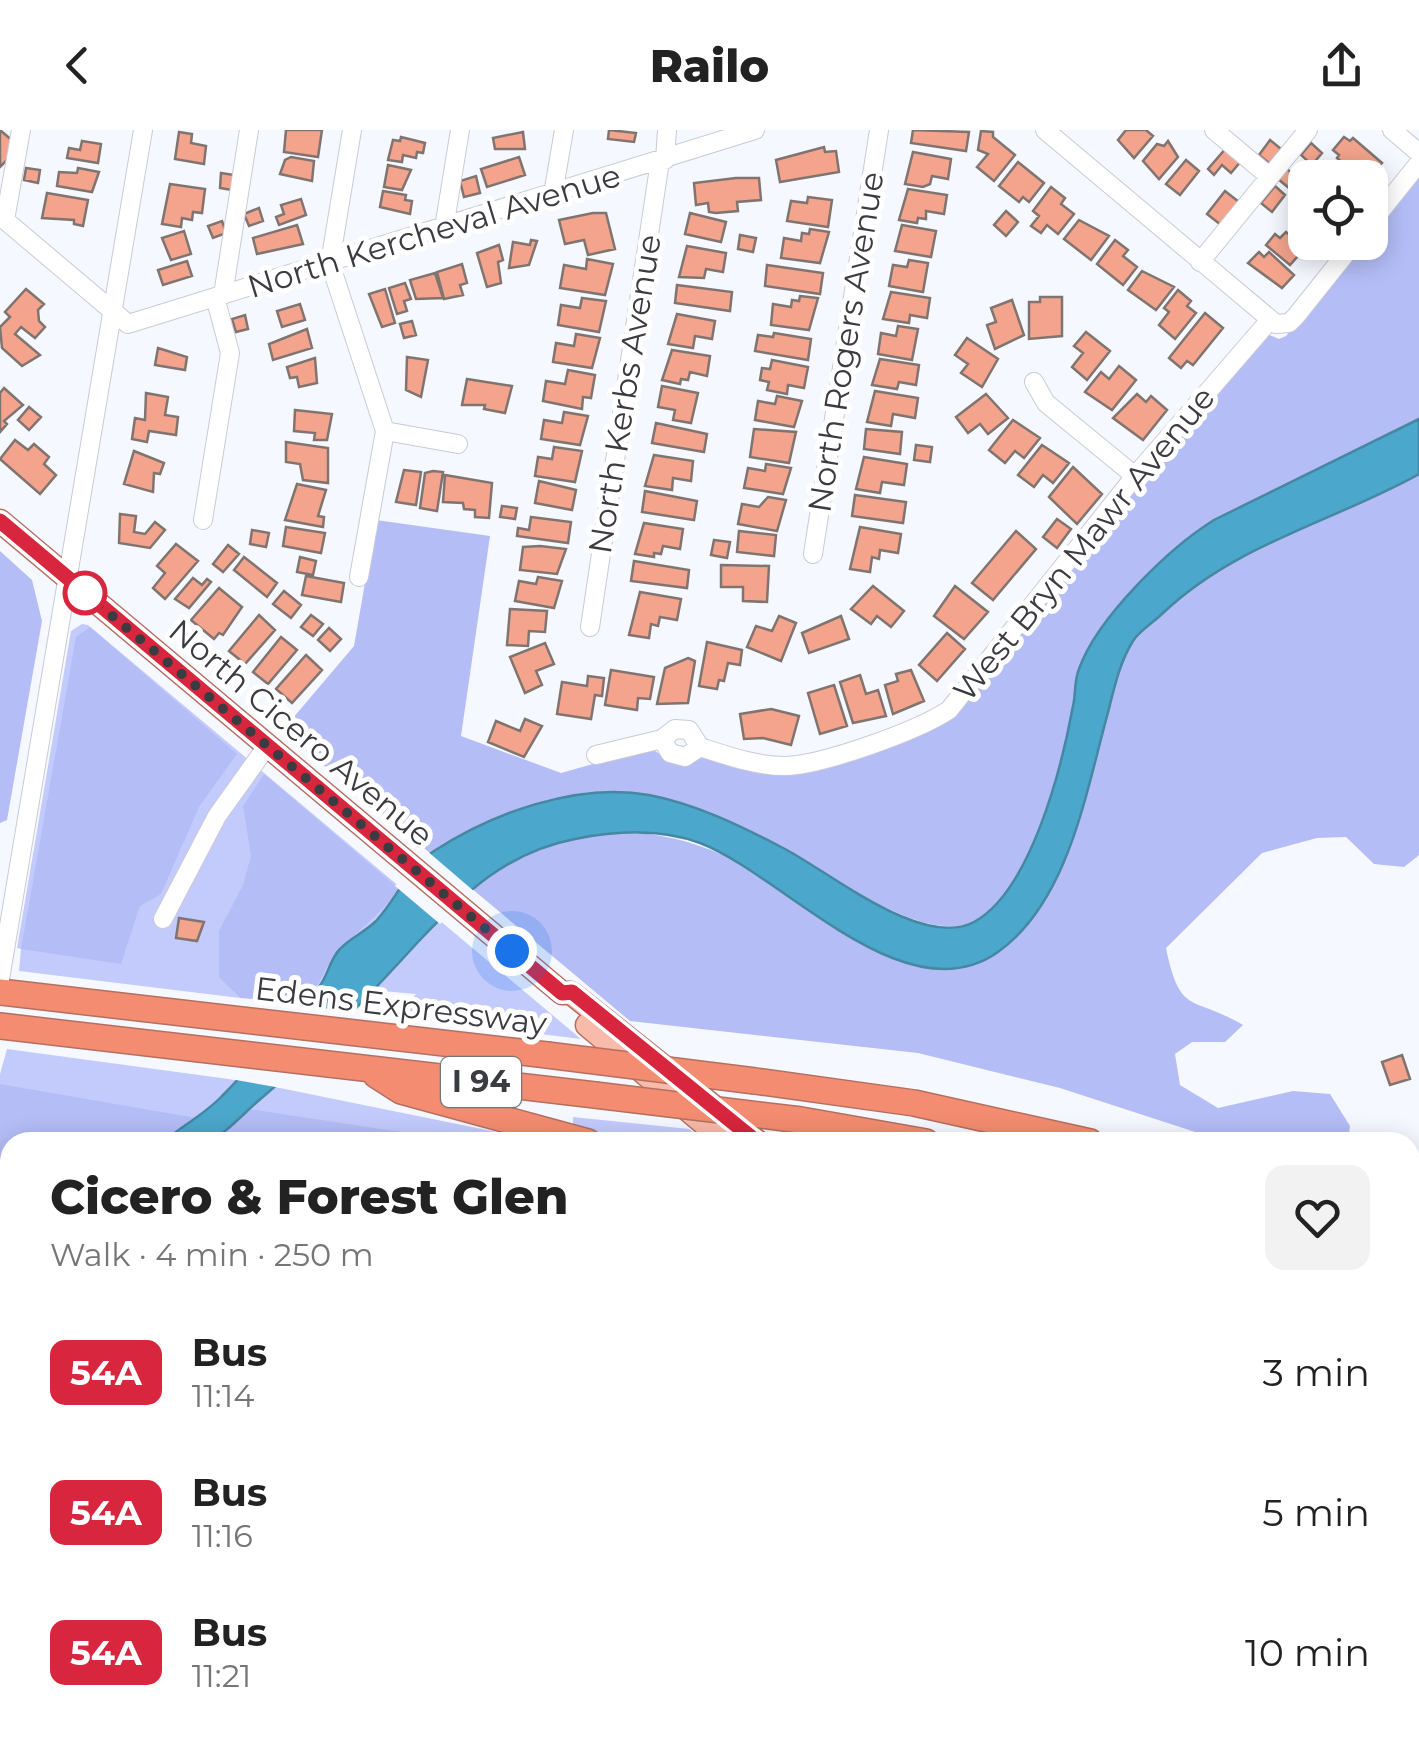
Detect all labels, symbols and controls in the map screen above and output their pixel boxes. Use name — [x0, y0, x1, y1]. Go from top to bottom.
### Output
icon: back — [50, 38, 105, 93]
text: Railo — [650, 38, 769, 93]
icon: share — [1314, 38, 1369, 93]
street label: North Kercheval Avenue — [243, 155, 625, 306]
map controls — [1288, 160, 1388, 260]
button: locate — [1288, 160, 1388, 260]
street label: North Rogers Avenue — [799, 169, 892, 515]
street label: North Kerbs Avenue — [580, 231, 669, 556]
street label: West Bryn Mawr Avenue — [945, 379, 1223, 709]
unlabelled marker — [64, 572, 106, 614]
street label: North Cicero Avenue — [161, 611, 441, 854]
your location — [487, 926, 537, 976]
street label: Edens Expressway — [253, 968, 550, 1043]
road number: I 94 — [441, 1057, 521, 1107]
button: heart — [1265, 1165, 1370, 1270]
text: Cicero & Forest Glen — [50, 1168, 568, 1226]
text: Walk · 4 min · 250 m — [50, 1235, 374, 1274]
text: Bus — [192, 1329, 267, 1376]
text: 3 min — [1262, 1349, 1370, 1396]
text: 54A — [70, 1351, 142, 1394]
text: 11:14 — [192, 1376, 254, 1415]
text: Bus — [192, 1469, 267, 1516]
text: 5 min — [1262, 1489, 1370, 1536]
text: 54A — [70, 1491, 142, 1534]
text: 11:16 — [192, 1516, 253, 1555]
text: Bus — [192, 1609, 267, 1656]
text: 10 min — [1245, 1629, 1370, 1676]
text: 54A — [70, 1631, 142, 1674]
text: 11:21 — [192, 1656, 251, 1695]

